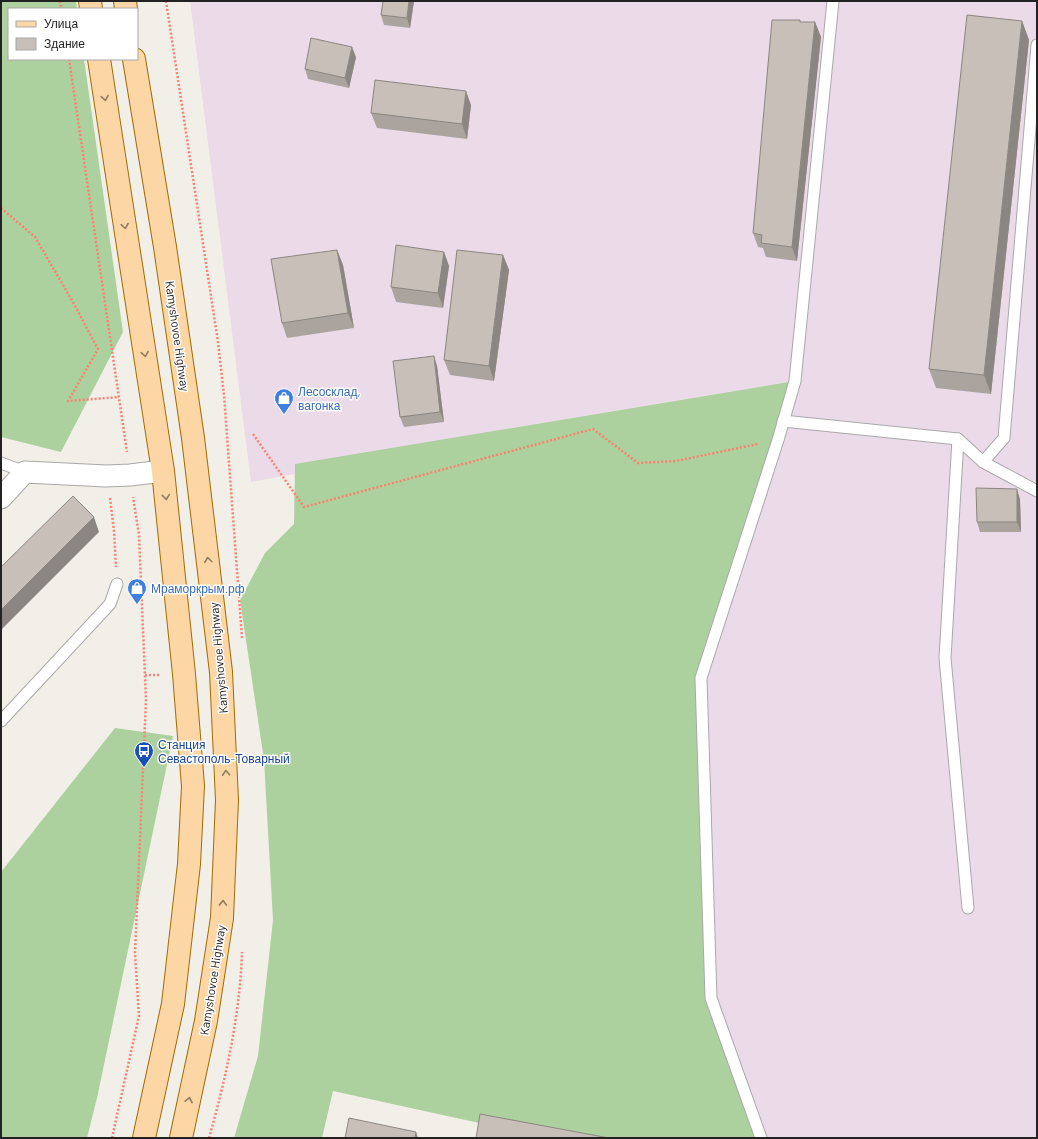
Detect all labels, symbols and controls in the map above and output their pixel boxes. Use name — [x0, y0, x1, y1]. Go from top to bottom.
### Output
legend — [8, 8, 138, 60]
text: Улица — [44, 16, 78, 31]
text: Здание — [44, 36, 85, 51]
one-way arrow — [100, 94, 109, 101]
one-way arrow — [120, 223, 129, 229]
street label: Kamyshovoe Highway — [163, 280, 193, 393]
one-way arrow — [140, 351, 149, 358]
place label: Лесосклад, вагонка — [298, 384, 361, 412]
shop icon: Лесосклад, вагонка — [273, 387, 295, 415]
one-way arrow — [161, 494, 170, 500]
one-way arrow — [203, 557, 212, 563]
shop icon: Мраморкрым.рф — [126, 577, 148, 605]
place label: Мраморкрым.рф — [151, 581, 245, 596]
street label: Kamyshovoe Highway — [206, 601, 230, 714]
place label: Станция Севастополь-Товарный — [158, 737, 290, 766]
bus stop icon: Станция Севастополь-Товарный — [133, 740, 155, 768]
one-way arrow — [221, 770, 230, 776]
one-way arrow — [218, 900, 227, 906]
street label: Kamyshovoe Highway — [196, 923, 228, 1036]
one-way arrow — [184, 1097, 193, 1103]

